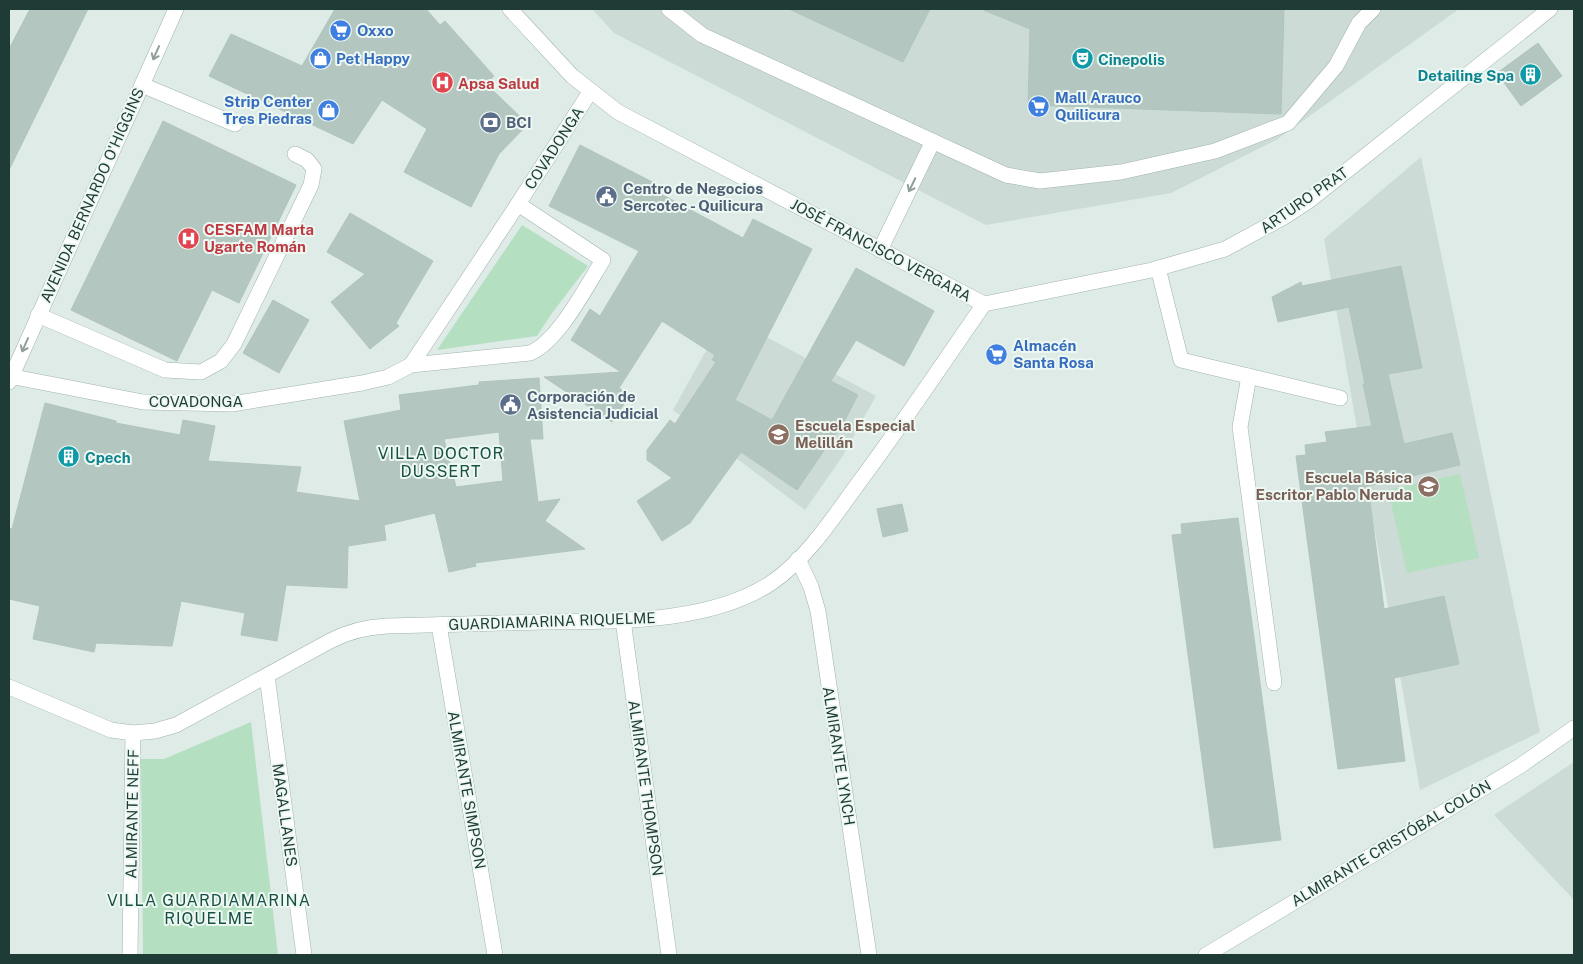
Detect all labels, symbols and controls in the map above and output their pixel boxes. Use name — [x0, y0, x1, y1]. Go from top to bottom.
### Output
supermarket icon: Oxxo — [329, 18, 353, 42]
place label: Oxxo — [357, 22, 394, 39]
one-way arrow — [150, 45, 160, 60]
shop icon: Pet Happy — [308, 46, 332, 70]
theatre icon: Cinepolis — [1070, 47, 1094, 71]
place label: Pet Happy — [336, 50, 411, 67]
place label: Cinepolis — [1098, 51, 1165, 68]
building icon: Detailing Spa — [1518, 63, 1542, 87]
place label: Detailing Spa — [1417, 67, 1514, 84]
hospital icon: Apsa Salud — [430, 71, 454, 95]
place label: Apsa Salud — [458, 75, 539, 92]
street label: AVENIDA BERNARDO O'HIGGINS — [37, 85, 147, 305]
place label: Mall Arauco Quilicura — [1055, 89, 1142, 123]
place label: Strip Center Tres Piedras — [223, 93, 312, 127]
supermarket icon: Mall Arauco Quilicura — [1027, 94, 1051, 118]
shop icon: Strip Center Tres Piedras — [316, 98, 340, 122]
street label: COVADONGA — [521, 103, 587, 192]
bank icon: BCI — [478, 110, 502, 134]
place label: BCI — [506, 114, 532, 131]
street label: ARTURO PRAT — [1257, 164, 1351, 236]
one-way arrow — [906, 177, 916, 192]
place label: Centro de Negocios Sercotec - Quilicura — [623, 180, 763, 214]
public building icon: Centro de Negocios Sercotec - Quilicura — [595, 185, 619, 209]
street label: JOSÉ FRANCISCO VERGARA — [788, 195, 974, 305]
place label: CESFAM Marta Ugarte Román — [204, 221, 314, 255]
hospital icon: CESFAM Marta Ugarte Román — [176, 226, 200, 250]
one-way arrow — [20, 337, 29, 352]
place label: Almacén Santa Rosa — [1013, 337, 1094, 371]
supermarket icon: Almacén Santa Rosa — [985, 342, 1009, 366]
place label: Corporación de Asistencia Judicial — [527, 388, 659, 422]
street label: COVADONGA — [149, 393, 244, 410]
public building icon: Corporación de Asistencia Judicial — [499, 393, 523, 417]
place label: Escuela Especial Melillán — [795, 417, 916, 451]
school or university icon: Escuela Especial Melillán — [767, 422, 791, 446]
district label: VILLA DOCTOR DUSSERT — [378, 444, 504, 481]
building icon: Cpech — [57, 445, 81, 469]
place label: Cpech — [85, 449, 131, 466]
place label: Escuela Básica Escritor Pablo Neruda — [1256, 469, 1412, 503]
school or university icon: Escuela Básica Escritor Pablo Neruda — [1416, 474, 1440, 498]
street label: GUARDIAMARINA RIQUELME — [448, 609, 656, 633]
street label: ALMIRANTE LYNCH — [820, 685, 858, 827]
street label: ALMIRANTE THOMPSON — [625, 699, 667, 877]
street label: ALMIRANTE SIMPSON — [445, 710, 489, 870]
street label: ALMIRANTE NEFF — [122, 749, 142, 879]
street label: MAGALLANES — [269, 762, 301, 868]
street label: ALMIRANTE CRISTÓBAL COLÓN — [1287, 776, 1494, 910]
district label: VILLA GUARDIAMARINA RIQUELME — [107, 891, 311, 928]

